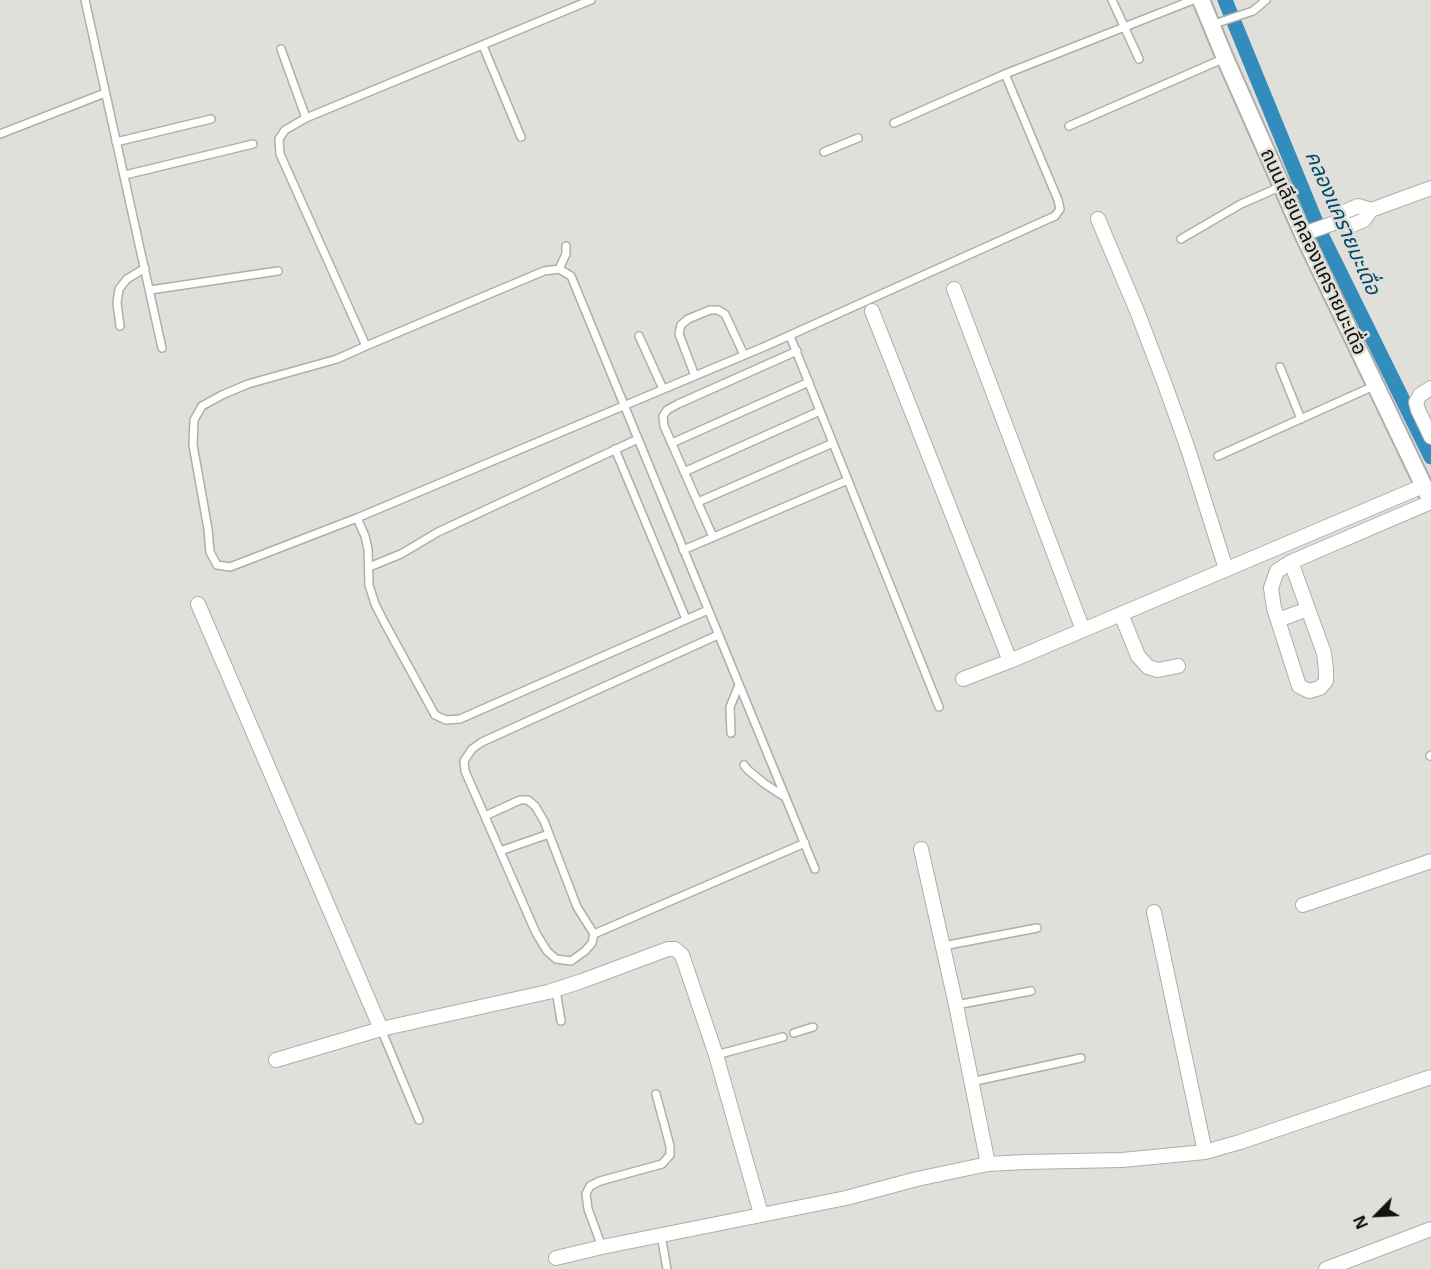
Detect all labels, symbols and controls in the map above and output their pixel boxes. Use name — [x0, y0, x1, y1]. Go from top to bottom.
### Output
street label: ถนนเลียบคลองแครายมะเดื่อ — [1255, 145, 1371, 359]
water label: คลองแครายมะเดื่อ — [1299, 147, 1385, 299]
north arrow — [1347, 1185, 1407, 1245]
text: N — [1348, 1212, 1373, 1233]

